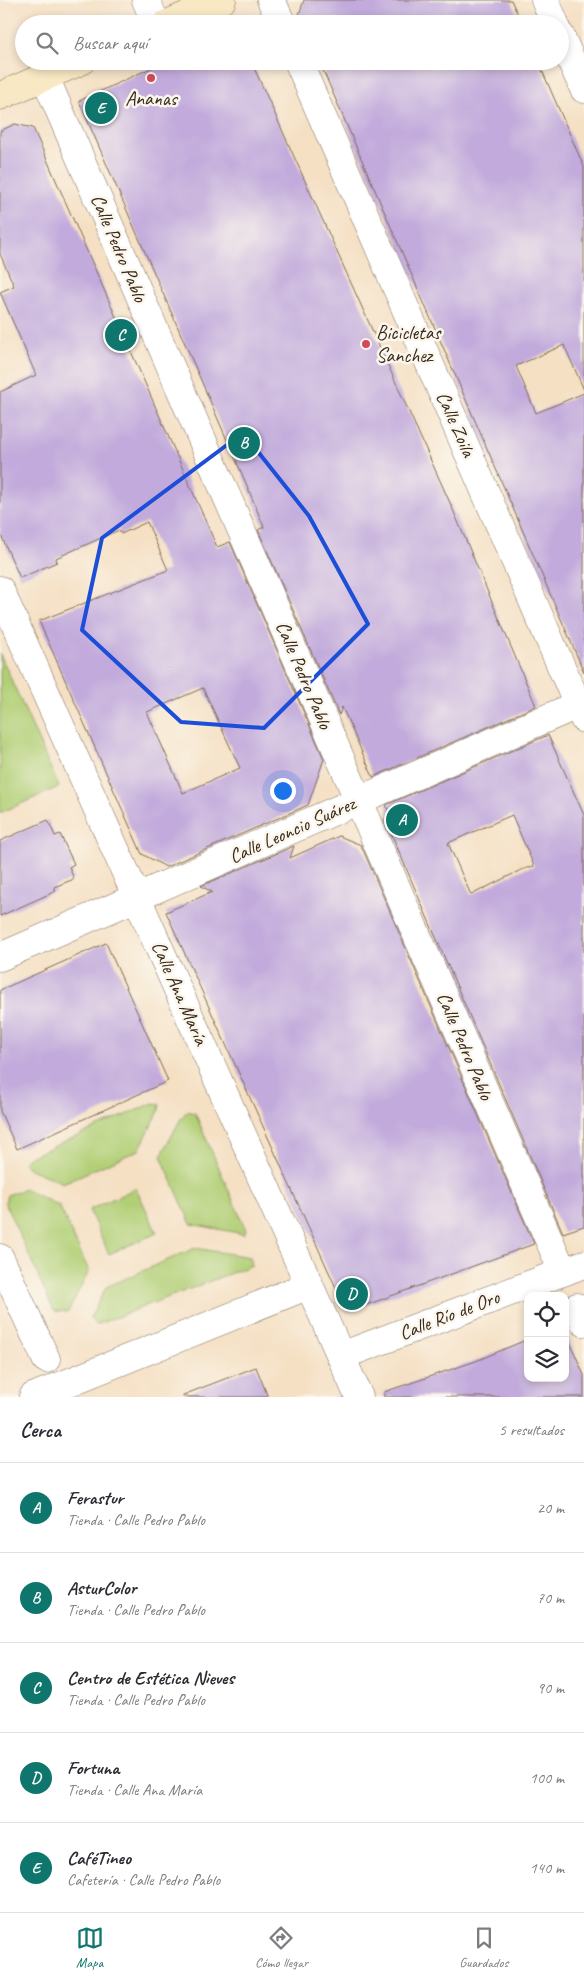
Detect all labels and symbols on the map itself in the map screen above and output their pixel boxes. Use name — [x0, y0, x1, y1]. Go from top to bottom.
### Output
marker: Ananas — [145, 72, 157, 84]
place label: Ananas — [125, 86, 179, 111]
pin: E — [85, 89, 117, 127]
street label: Calle Pedro Pablo — [85, 190, 153, 306]
pin: C — [105, 316, 137, 354]
place label: Bicicletas Sanchez — [376, 320, 442, 368]
marker: Bicicletas Sanchez — [360, 338, 372, 350]
street label: Calle Zoila — [431, 387, 482, 462]
pin: B — [228, 424, 260, 462]
street label: Calle Pedro Pablo — [270, 617, 338, 733]
your location — [270, 778, 296, 804]
street label: Calle Leoncio Suárez — [225, 790, 361, 869]
pin: A — [386, 801, 418, 839]
street label: Calle Ana María — [146, 937, 215, 1050]
street label: Calle Pedro Pablo — [431, 988, 499, 1104]
pin: D — [336, 1275, 368, 1313]
street label: Calle Río de Oro — [395, 1284, 503, 1346]

